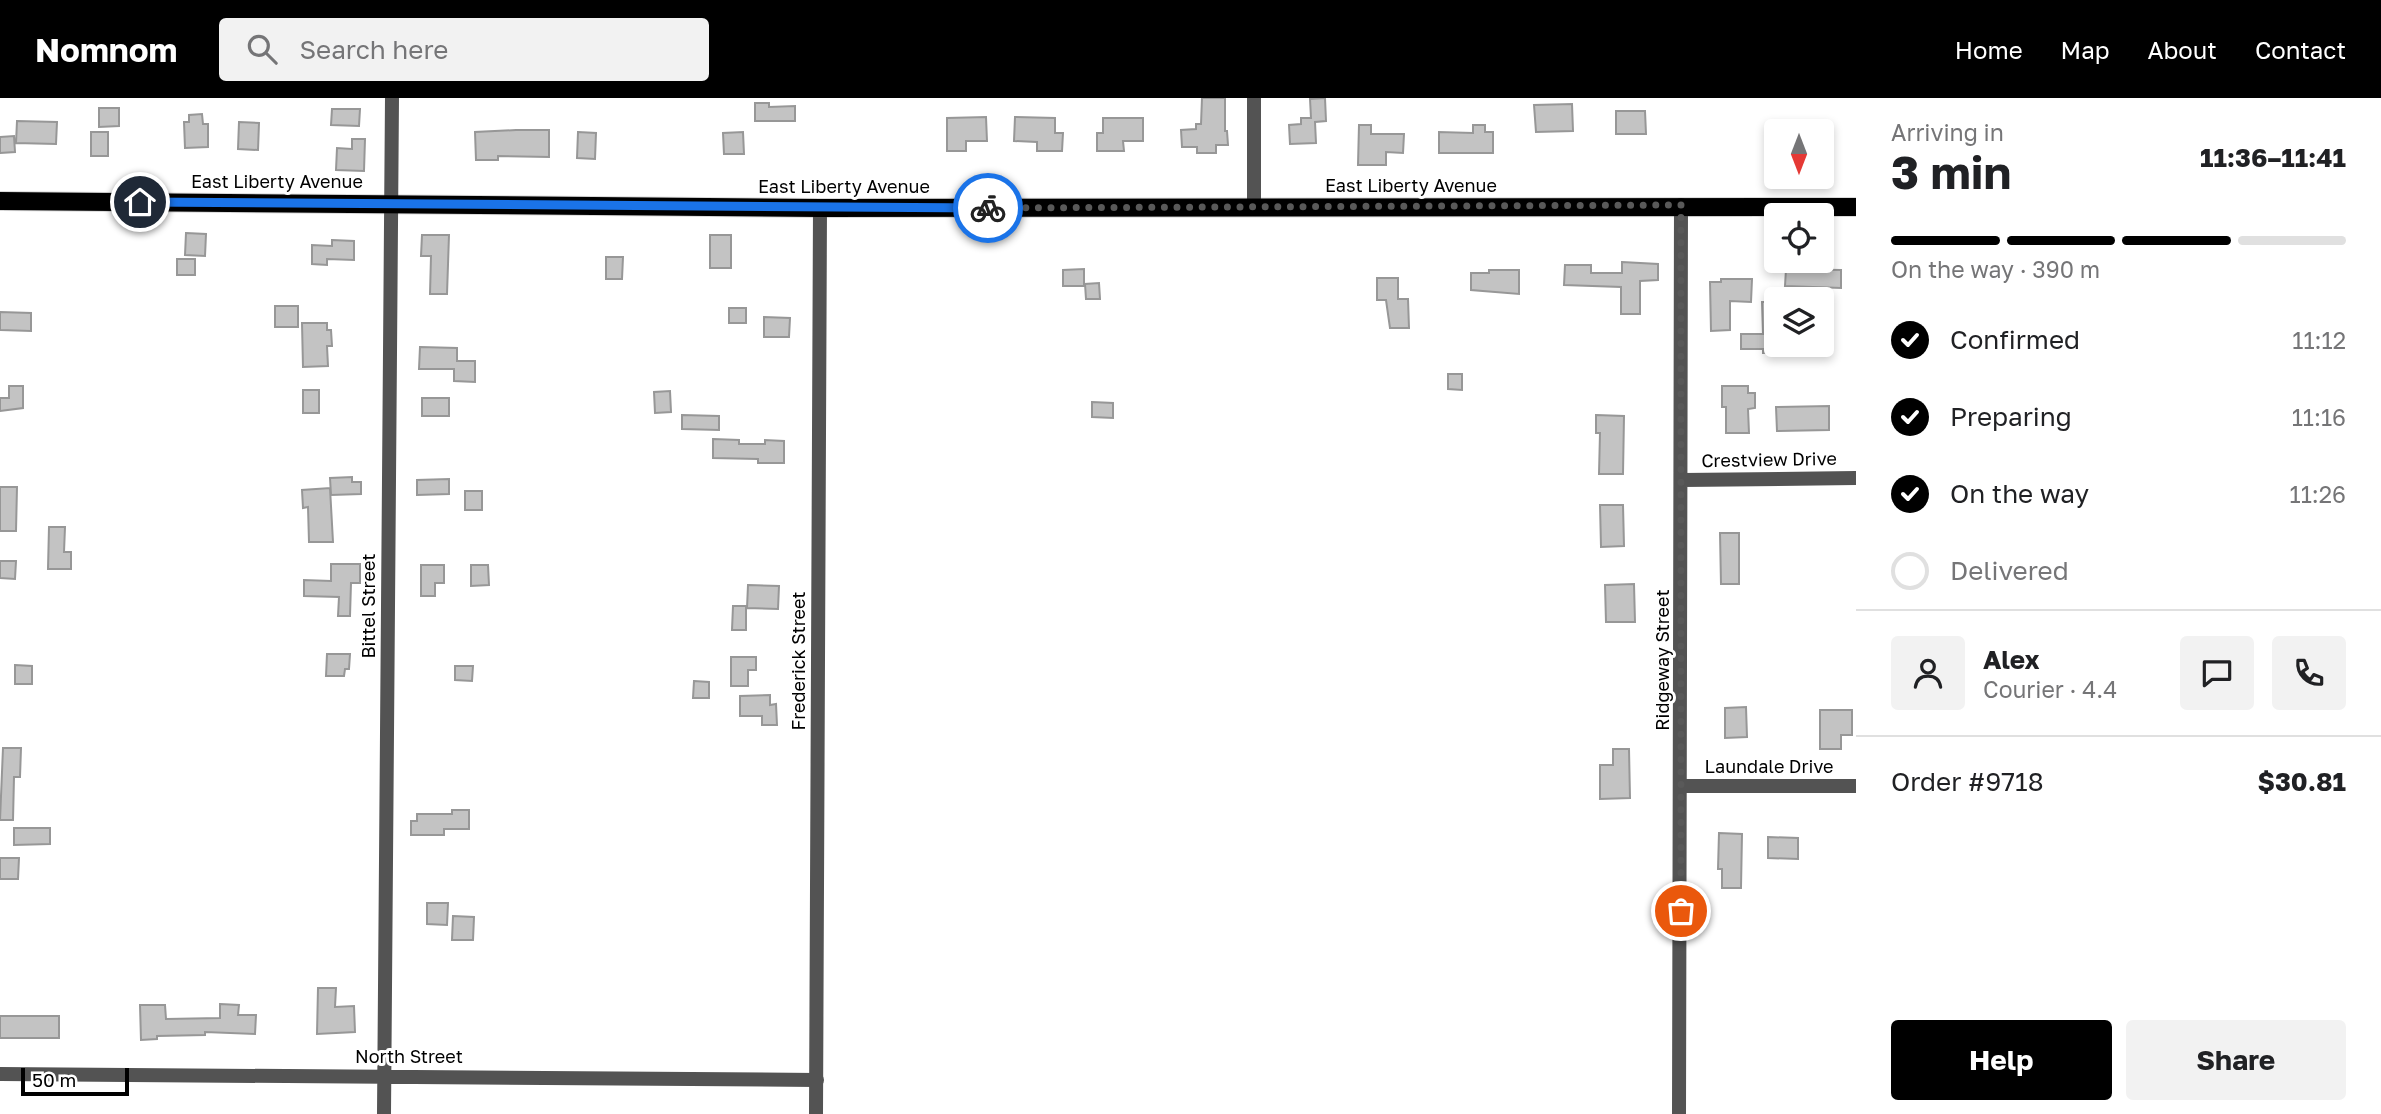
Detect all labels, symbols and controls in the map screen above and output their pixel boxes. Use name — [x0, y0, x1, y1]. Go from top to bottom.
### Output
search box — [219, 18, 709, 81]
text: Nomnom — [35, 30, 177, 69]
icon: search — [243, 30, 281, 68]
text: Search here — [299, 34, 448, 65]
text: Home — [1955, 35, 2023, 64]
text: Map — [2061, 35, 2110, 64]
text: About — [2148, 35, 2217, 64]
text: Contact — [2255, 35, 2346, 64]
text: Arriving in — [1891, 118, 2004, 146]
north arrow — [1764, 119, 1834, 189]
map controls — [1764, 119, 1834, 357]
text: 11:36–11:41 — [2200, 142, 2346, 173]
text: 3 min — [1891, 144, 2011, 199]
street label: East Liberty Avenue — [191, 170, 363, 192]
pin — [110, 172, 170, 232]
courier — [953, 173, 1023, 243]
street label: East Liberty Avenue — [1325, 174, 1497, 196]
street label: East Liberty Avenue — [758, 175, 930, 197]
icon: home — [121, 183, 159, 221]
icon: bike — [969, 189, 1007, 227]
button: locate — [1764, 203, 1834, 273]
text: On the way · 390 m — [1891, 255, 2100, 283]
button: layers — [1764, 287, 1834, 357]
icon: check — [1891, 321, 1929, 359]
text: Confirmed — [1950, 324, 2080, 355]
text: 11:12 — [2292, 326, 2346, 354]
icon: check — [1891, 398, 1929, 436]
text: Preparing — [1950, 401, 2072, 432]
text: 11:16 — [2292, 403, 2346, 431]
street label: Crestview Drive — [1701, 447, 1837, 471]
icon: check — [1891, 475, 1929, 513]
text: On the way — [1950, 478, 2089, 509]
text: 11:26 — [2290, 480, 2346, 508]
street label: Bittel Street — [357, 553, 379, 659]
text: Delivered — [1950, 555, 2069, 586]
street label: Ridgeway Street — [1651, 589, 1673, 731]
street label: Frederick Street — [787, 591, 809, 731]
button: person — [1891, 636, 1965, 710]
button: chat — [2180, 636, 2254, 710]
button: phone — [2272, 636, 2346, 710]
text: Alex — [1983, 644, 2040, 675]
text: Courier · 4.4 — [1983, 675, 2117, 703]
street label: Laundale Drive — [1705, 755, 1833, 777]
text: Order #9718 — [1891, 766, 2044, 797]
text: $30.81 — [2257, 766, 2346, 797]
pin — [1651, 881, 1711, 941]
icon: bag — [1662, 892, 1700, 930]
button: Help — [1891, 1020, 2112, 1100]
button: Share — [2126, 1020, 2346, 1100]
street label: North Street — [355, 1045, 463, 1067]
scale bar — [21, 1065, 130, 1097]
text: 50 m — [32, 1068, 76, 1091]

